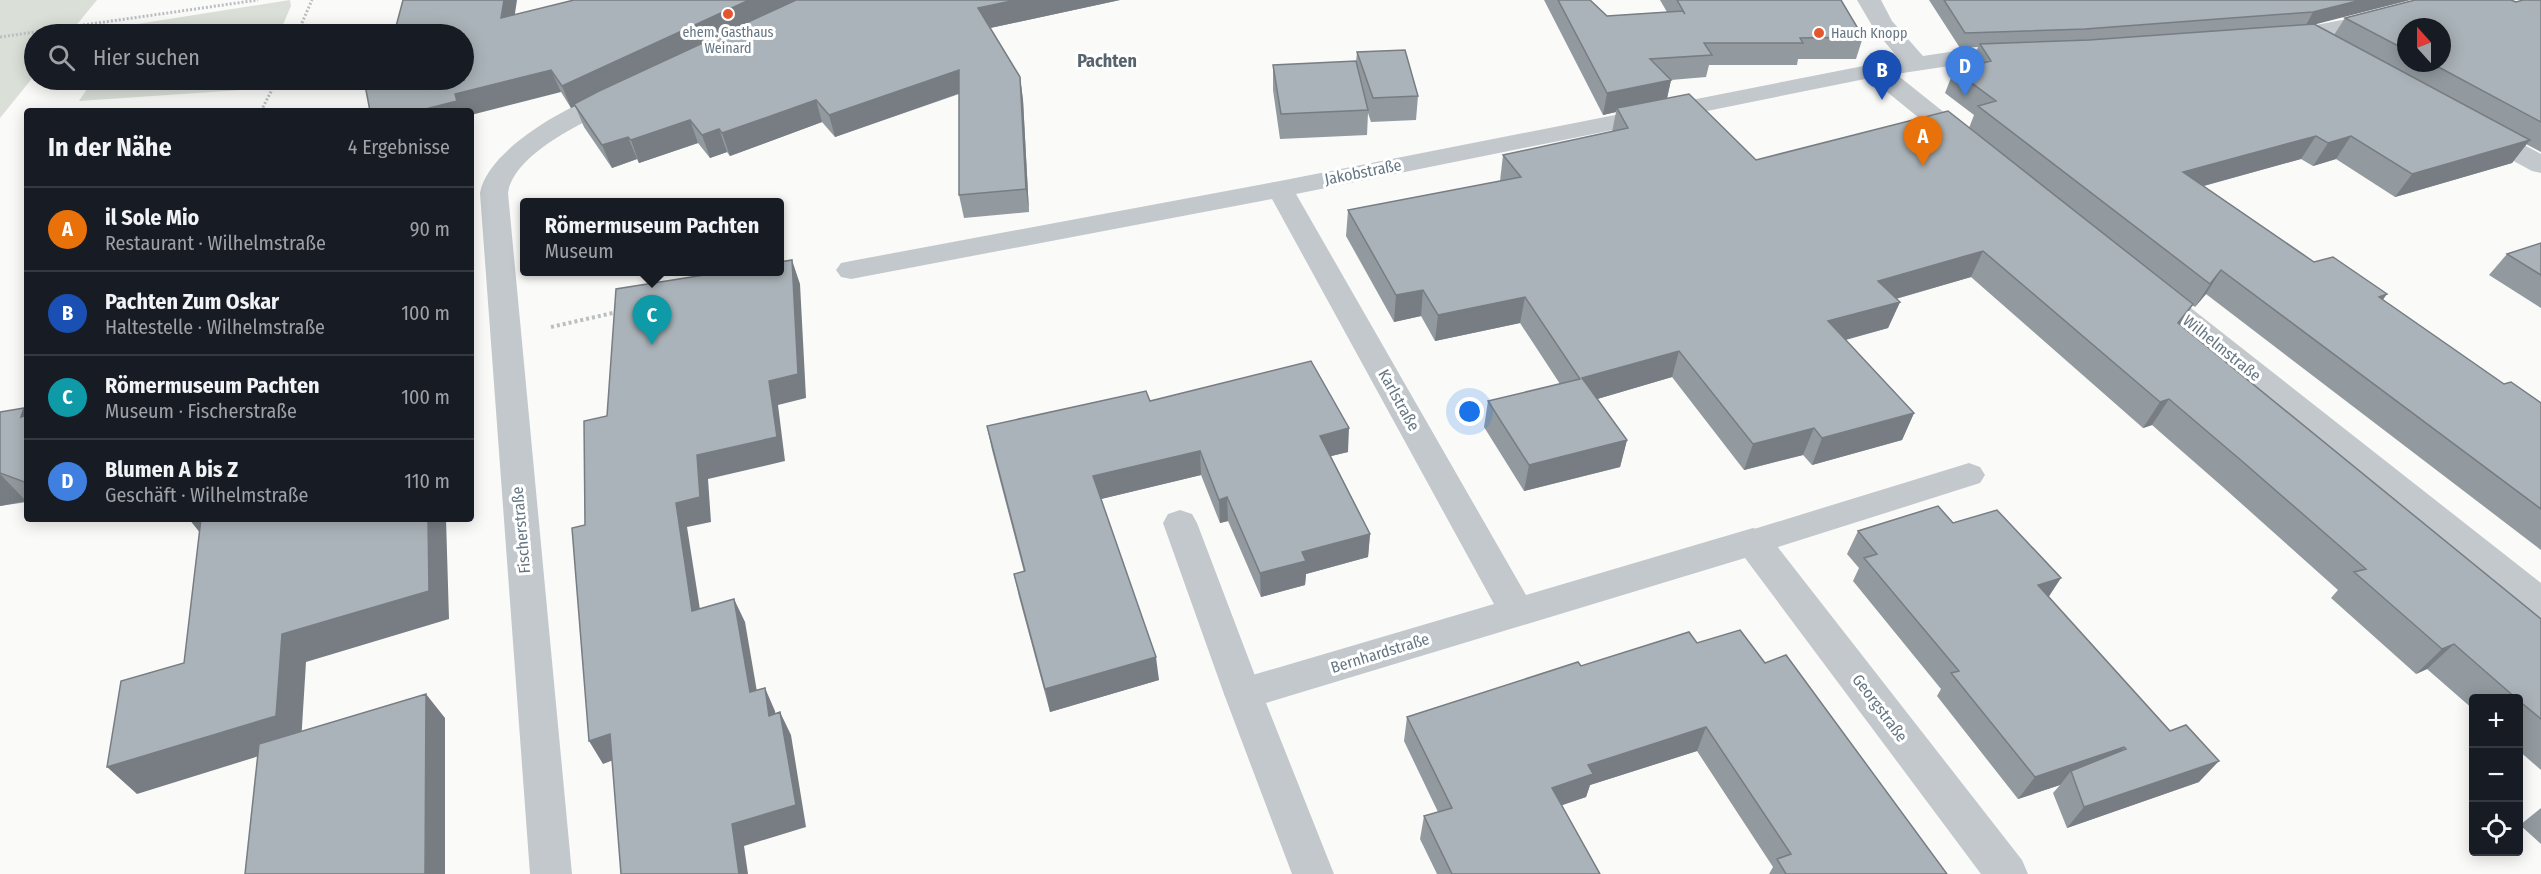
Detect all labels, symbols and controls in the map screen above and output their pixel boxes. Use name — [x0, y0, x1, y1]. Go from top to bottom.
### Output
marker: ehem. Gasthaus Weinard — [721, 7, 735, 21]
north arrow — [2397, 18, 2451, 72]
search box — [24, 24, 474, 90]
place label: ehem. Gasthaus Weinard — [682, 24, 774, 57]
place label: Hauch Knopp — [1831, 25, 1907, 42]
marker: Hauch Knopp — [1812, 26, 1826, 40]
icon: search — [45, 41, 78, 74]
text: Hier suchen — [93, 44, 200, 71]
pin: D — [1946, 46, 1984, 96]
district label: Pachten — [1077, 50, 1137, 72]
pin: B — [1862, 51, 1902, 100]
pin: A — [1904, 116, 1942, 166]
text: In der Nähe — [48, 132, 172, 163]
text: 4 Ergebnisse — [348, 135, 450, 159]
street label: Jakobstraße — [1323, 155, 1403, 189]
popup — [520, 198, 784, 276]
text: il Sole Mio — [105, 204, 199, 231]
text: Römermuseum Pachten — [545, 212, 759, 239]
text: A — [62, 217, 73, 241]
text: 90 m — [410, 217, 450, 241]
text: Restaurant · Wilhelmstraße — [105, 231, 326, 255]
text: Museum — [545, 239, 614, 263]
text: Pachten Zum Oskar — [105, 288, 279, 315]
pin: C — [632, 296, 672, 345]
text: B — [62, 301, 73, 325]
text: 100 m — [401, 301, 450, 325]
street label: Wilhelmstraße — [2179, 311, 2265, 385]
text: Haltestelle · Wilhelmstraße — [105, 315, 325, 339]
street label: Karlstraße — [1374, 366, 1424, 434]
text: Römermuseum Pachten — [105, 372, 320, 399]
text: C — [62, 385, 73, 409]
text: 100 m — [401, 385, 450, 409]
your location — [1455, 397, 1484, 426]
text: Museum · Fischerstraße — [105, 399, 297, 423]
text: Blumen A bis Z — [105, 456, 238, 483]
text: D — [62, 469, 73, 493]
text: 110 m — [404, 469, 450, 493]
text: Geschäft · Wilhelmstraße — [105, 483, 308, 507]
street label: Fischerstraße — [508, 486, 534, 574]
street label: Bernhardstraße — [1328, 629, 1432, 677]
street label: Georgstraße — [1848, 670, 1912, 746]
map controls — [2469, 694, 2523, 856]
button: + — [2469, 694, 2523, 748]
button: − — [2469, 748, 2523, 802]
button: locate — [2469, 802, 2523, 856]

